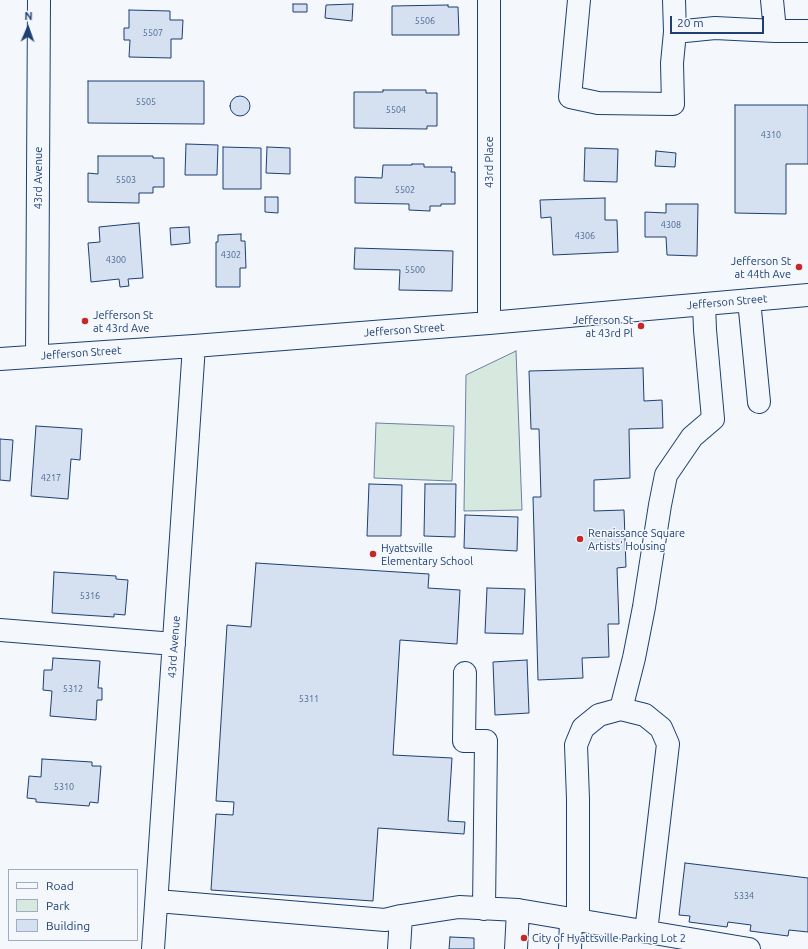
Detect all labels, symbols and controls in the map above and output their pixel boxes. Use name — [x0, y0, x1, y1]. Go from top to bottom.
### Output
north arrow — [8, 8, 48, 48]
scale bar — [672, 8, 766, 34]
text: N — [24, 10, 33, 22]
house number: 5506 — [415, 16, 435, 26]
text: 20 m — [677, 16, 704, 29]
house number: 5507 — [143, 28, 163, 38]
house number: 5505 — [136, 97, 156, 107]
house number: 5504 — [386, 105, 406, 115]
house number: 4310 — [761, 130, 781, 140]
street label: 43rd Place — [482, 136, 496, 188]
street label: 43rd Avenue — [31, 147, 45, 209]
house number: 5503 — [116, 175, 136, 185]
house number: 5502 — [395, 185, 415, 195]
house number: 4308 — [661, 220, 681, 230]
house number: 4306 — [575, 231, 595, 241]
house number: 4302 — [221, 250, 241, 260]
place label: Jefferson St at 44th Ave — [731, 254, 791, 280]
house number: 4300 — [106, 255, 126, 265]
marker: Jefferson St at 44th Ave — [794, 262, 804, 272]
house number: 5500 — [405, 265, 425, 275]
street label: Jefferson Street — [686, 292, 768, 312]
place label: Jefferson St at 43rd Ave — [93, 308, 153, 334]
place label: Jefferson St at 43rd Pl — [573, 313, 633, 339]
marker: Jefferson St at 43rd Ave — [80, 316, 90, 326]
street label: Jefferson Street — [363, 321, 445, 339]
marker: Jefferson St at 43rd Pl — [636, 321, 646, 331]
street label: Jefferson Street — [40, 344, 122, 362]
house number: 4217 — [41, 473, 61, 483]
place label: Renaissance Square Artists’ Housing — [588, 526, 685, 552]
marker: Renaissance Square Artists’ Housing — [575, 534, 585, 544]
place label: Hyattsville Elementary School — [381, 541, 473, 567]
marker: Hyattsville Elementary School — [368, 549, 378, 559]
house number: 5316 — [80, 591, 100, 601]
street label: 43rd Avenue — [165, 615, 183, 679]
house number: 5312 — [63, 684, 83, 694]
house number: 5311 — [299, 694, 319, 704]
house number: 5310 — [54, 782, 74, 792]
legend — [8, 869, 138, 941]
text: Road — [46, 879, 74, 892]
house number: 5334 — [734, 891, 754, 901]
text: Park — [46, 899, 70, 912]
text: Building — [46, 919, 90, 932]
place label: City of Hyattsville Parking Lot 2 — [532, 931, 686, 945]
marker: City of Hyattsville Parking Lot 2 — [519, 933, 529, 943]

